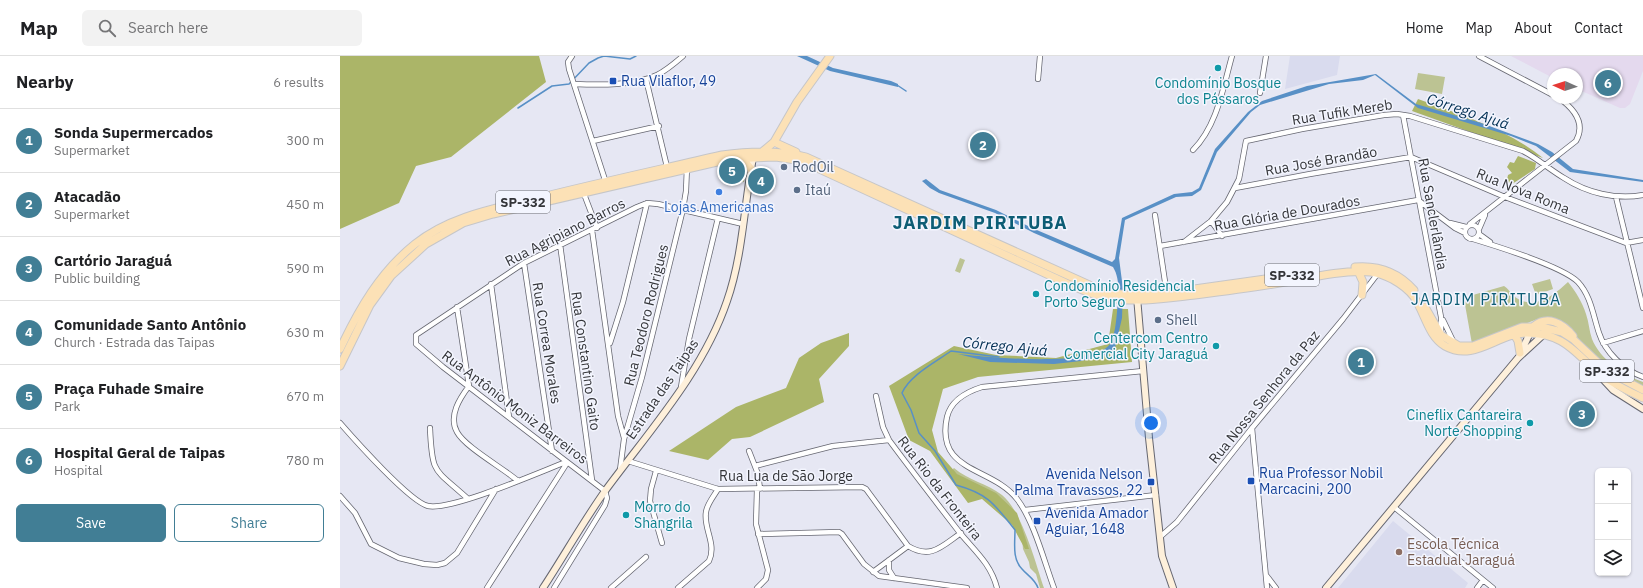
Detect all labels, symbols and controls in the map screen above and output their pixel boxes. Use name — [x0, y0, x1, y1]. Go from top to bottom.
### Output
search box — [82, 10, 362, 46]
text: Map — [20, 16, 58, 40]
icon: search — [96, 17, 118, 39]
text: Search here — [128, 18, 208, 37]
text: Home — [1406, 19, 1443, 37]
text: Map — [1465, 19, 1492, 37]
text: About — [1514, 19, 1552, 37]
text: Contact — [1574, 19, 1623, 37]
marker: Condomínio Bosque dos Pássaros — [1213, 63, 1223, 73]
north arrow — [1547, 68, 1583, 104]
pin: 6 — [1595, 68, 1621, 98]
text: Nearby — [16, 71, 74, 93]
place label: Rua Vilaflor, 49 — [621, 72, 716, 90]
text: 6 results — [273, 74, 324, 91]
place label: Condomínio Bosque dos Pássaros — [1155, 74, 1281, 108]
marker: Rua Vilaflor, 49 — [608, 76, 618, 86]
water label: Córrego Ajuá — [1424, 89, 1512, 133]
street label: Rua Tufik Mereb — [1290, 95, 1394, 129]
text: Sonda Supermercados — [54, 123, 213, 142]
pin: 2 — [970, 130, 996, 160]
text: 1 — [25, 132, 33, 149]
text: 300 m — [286, 132, 324, 149]
text: Supermarket — [54, 142, 130, 159]
street label: Rua José Brandão — [1264, 142, 1379, 180]
pin: 5 — [719, 156, 745, 186]
street label: Rua Sanclerlândia — [1414, 157, 1452, 272]
place label: RodOil — [792, 158, 834, 176]
marker: RodOil — [779, 162, 789, 172]
street label: Rua Nova Roma — [1474, 164, 1573, 218]
pin: 4 — [748, 166, 774, 196]
place label: Itaú — [805, 181, 831, 199]
marker: Itaú — [792, 185, 802, 195]
text: Atacadão — [54, 187, 121, 206]
marker: Lojas Americanas — [714, 187, 724, 197]
road number: SP-332 — [496, 191, 550, 213]
street label: Rua Glória de Dourados — [1212, 191, 1362, 235]
street label: Rua Agripiano Barros — [502, 194, 628, 270]
text: 2 — [25, 196, 33, 213]
text: 450 m — [286, 196, 324, 213]
place label: Lojas Americanas — [664, 198, 774, 216]
text: Supermarket — [54, 206, 130, 223]
district label: JARDIM PIRITUBA — [893, 211, 1067, 234]
street label: Rua Teodoro Rodrigues — [620, 242, 672, 388]
text: Cartório Jaraguá — [54, 251, 172, 270]
text: 3 — [25, 260, 33, 277]
text: 590 m — [286, 260, 324, 277]
road number: SP-332 — [1265, 264, 1319, 286]
text: Public building — [54, 270, 140, 287]
place label: Condomínio Residencial Porto Seguro — [1044, 277, 1195, 311]
street label: Rua Correa Morales — [528, 281, 566, 405]
marker: Condomínio Residencial Porto Seguro — [1031, 289, 1041, 299]
district label: JARDIM PIRITUBA — [1411, 289, 1561, 309]
street label: Rua Constantino Gaito — [567, 290, 605, 432]
place label: Shell — [1166, 311, 1198, 329]
text: Comunidade Santo Antônio — [54, 315, 246, 334]
marker: Shell — [1153, 315, 1163, 325]
text: 4 — [25, 324, 33, 341]
text: 630 m — [286, 324, 324, 341]
street label: Rua Nossa Senhora da Paz — [1205, 326, 1324, 467]
place label: Centercom Centro Comercial City Jaraguá — [1064, 329, 1209, 363]
water label: Córrego Ajuá — [961, 332, 1049, 360]
text: Church · Estrada das Taipas — [54, 334, 215, 351]
street label: Estrada das Taipas — [622, 335, 702, 443]
marker: Centercom Centro Comercial City Jaraguá — [1211, 341, 1221, 351]
street label: Rua Antônio Moniz Barreiros — [438, 346, 592, 468]
pin: 1 — [1348, 347, 1374, 377]
road number: SP-332 — [1580, 360, 1634, 382]
text: Praça Fuhade Smaire — [54, 379, 204, 398]
text: 5 — [25, 388, 33, 405]
text: 670 m — [286, 388, 324, 405]
text: Park — [54, 398, 80, 415]
pin: 3 — [1569, 399, 1595, 429]
place label: Cineflix Cantareira Norte Shopping — [1407, 406, 1523, 440]
your location — [1141, 413, 1161, 433]
marker: Cineflix Cantareira Norte Shopping — [1525, 418, 1535, 428]
street label: Rua Rio da Fronteira — [894, 432, 987, 544]
text: Hospital Geral de Taipas — [54, 443, 225, 462]
text: 6 — [25, 452, 33, 469]
text: 780 m — [286, 452, 324, 469]
text: Hospital — [54, 462, 103, 479]
place label: Rua Professor Nobil Marcacini, 200 — [1259, 464, 1383, 498]
place label: Avenida Nelson Palma Travassos, 22 — [1014, 465, 1143, 499]
street label: Rua Lua de São Jorge — [719, 467, 853, 485]
map controls — [1595, 468, 1631, 576]
button: + — [1595, 468, 1631, 504]
marker: Rua Professor Nobil Marcacini, 200 — [1246, 476, 1256, 486]
marker: Avenida Nelson Palma Travassos, 22 — [1146, 477, 1156, 487]
place label: Morro do Shangrila — [634, 498, 693, 532]
button: Save — [16, 504, 166, 542]
button: Share — [174, 504, 324, 542]
place label: Avenida Amador Aguiar, 1648 — [1045, 504, 1148, 538]
button: − — [1595, 504, 1631, 540]
marker: Morro do Shangrila — [621, 510, 631, 520]
marker: Avenida Amador Aguiar, 1648 — [1032, 516, 1042, 526]
place label: Escola Técnica Estadual Jaraguá — [1407, 535, 1515, 569]
button: layers — [1595, 540, 1631, 576]
marker: Escola Técnica Estadual Jaraguá — [1394, 547, 1404, 557]

